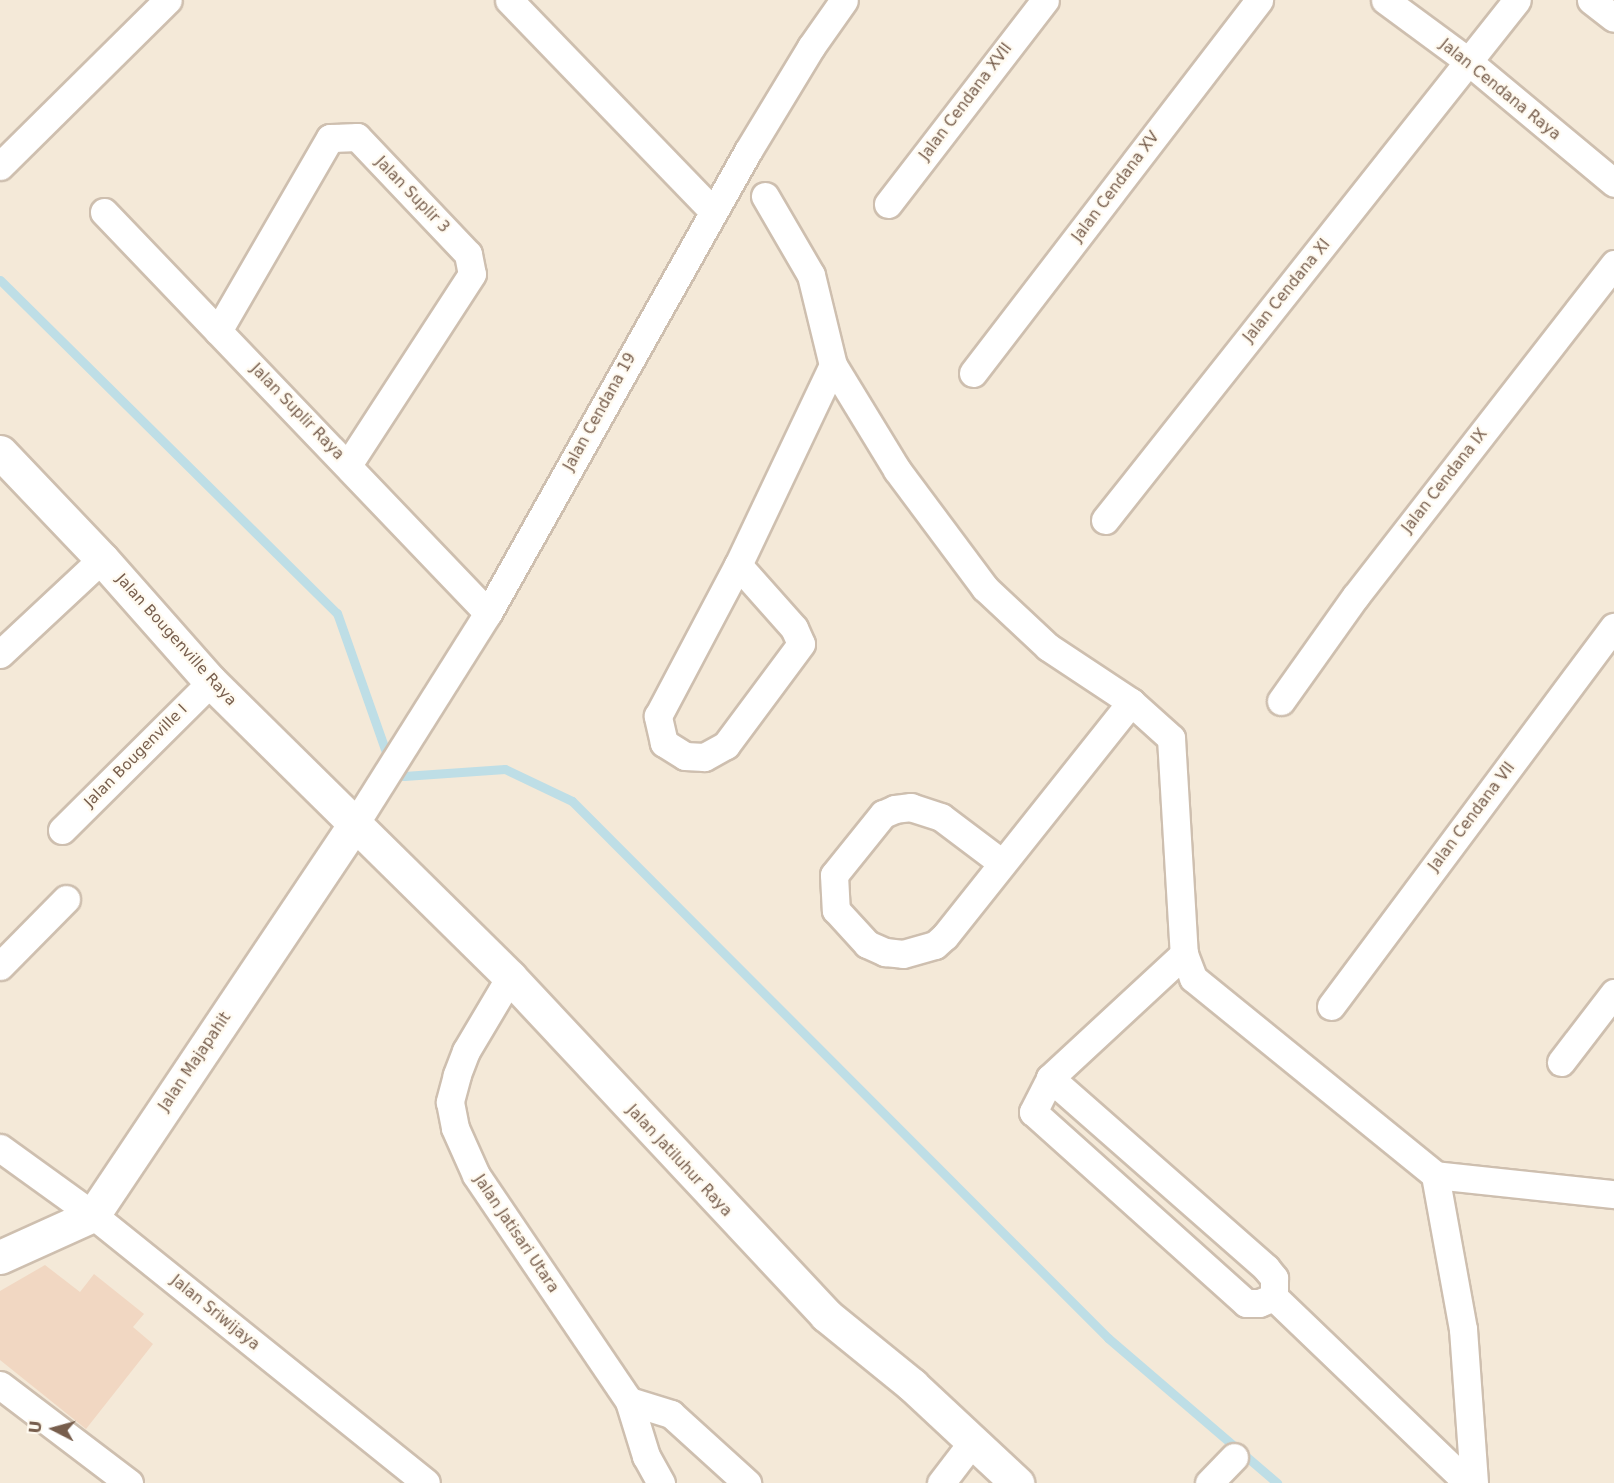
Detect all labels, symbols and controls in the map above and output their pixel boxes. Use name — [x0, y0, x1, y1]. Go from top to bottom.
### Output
street label: Jalan Cendana Raya — [1436, 36, 1564, 144]
street label: Jalan Cendana XVII — [916, 40, 1016, 164]
street label: Jalan Cendana XV — [1069, 128, 1163, 246]
street label: Jalan Suplir 3 — [371, 153, 453, 237]
street label: Jalan Cendana XI — [1240, 236, 1334, 346]
street label: Jalan Cendana 19 — [560, 350, 640, 474]
street label: Jalan Suplir Raya — [247, 360, 347, 464]
street label: Jalan Cendana IX — [1399, 425, 1491, 537]
street label: Jalan Bougenville Raya — [112, 570, 240, 710]
street label: Jalan Bougenville I — [81, 701, 191, 811]
street label: Jalan Cendana VII — [1425, 759, 1519, 875]
street label: Jalan Majapahit — [155, 1009, 235, 1115]
street label: Jalan Jatiluhur Raya — [623, 1102, 735, 1220]
street label: Jalan Jatisari Utara — [470, 1172, 562, 1296]
street label: Jalan Sriwijaya — [167, 1272, 263, 1354]
north arrow — [24, 1399, 84, 1459]
text: U — [25, 1420, 46, 1435]

